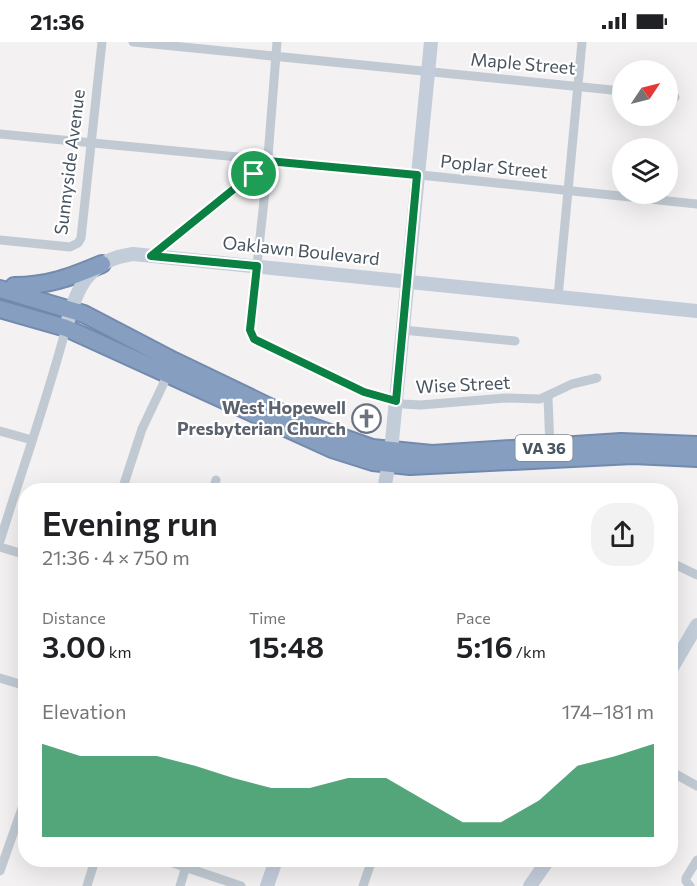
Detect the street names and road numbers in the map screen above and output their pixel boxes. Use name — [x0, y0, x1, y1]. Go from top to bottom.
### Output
street label: Maple Street — [470, 47, 577, 79]
street label: Sunnyside Avenue — [49, 88, 89, 236]
street label: Poplar Street — [439, 149, 549, 183]
street label: Oaklawn Boulevard — [221, 231, 381, 269]
street label: Wise Street — [415, 371, 511, 397]
road number: VA 36 — [516, 435, 572, 461]

